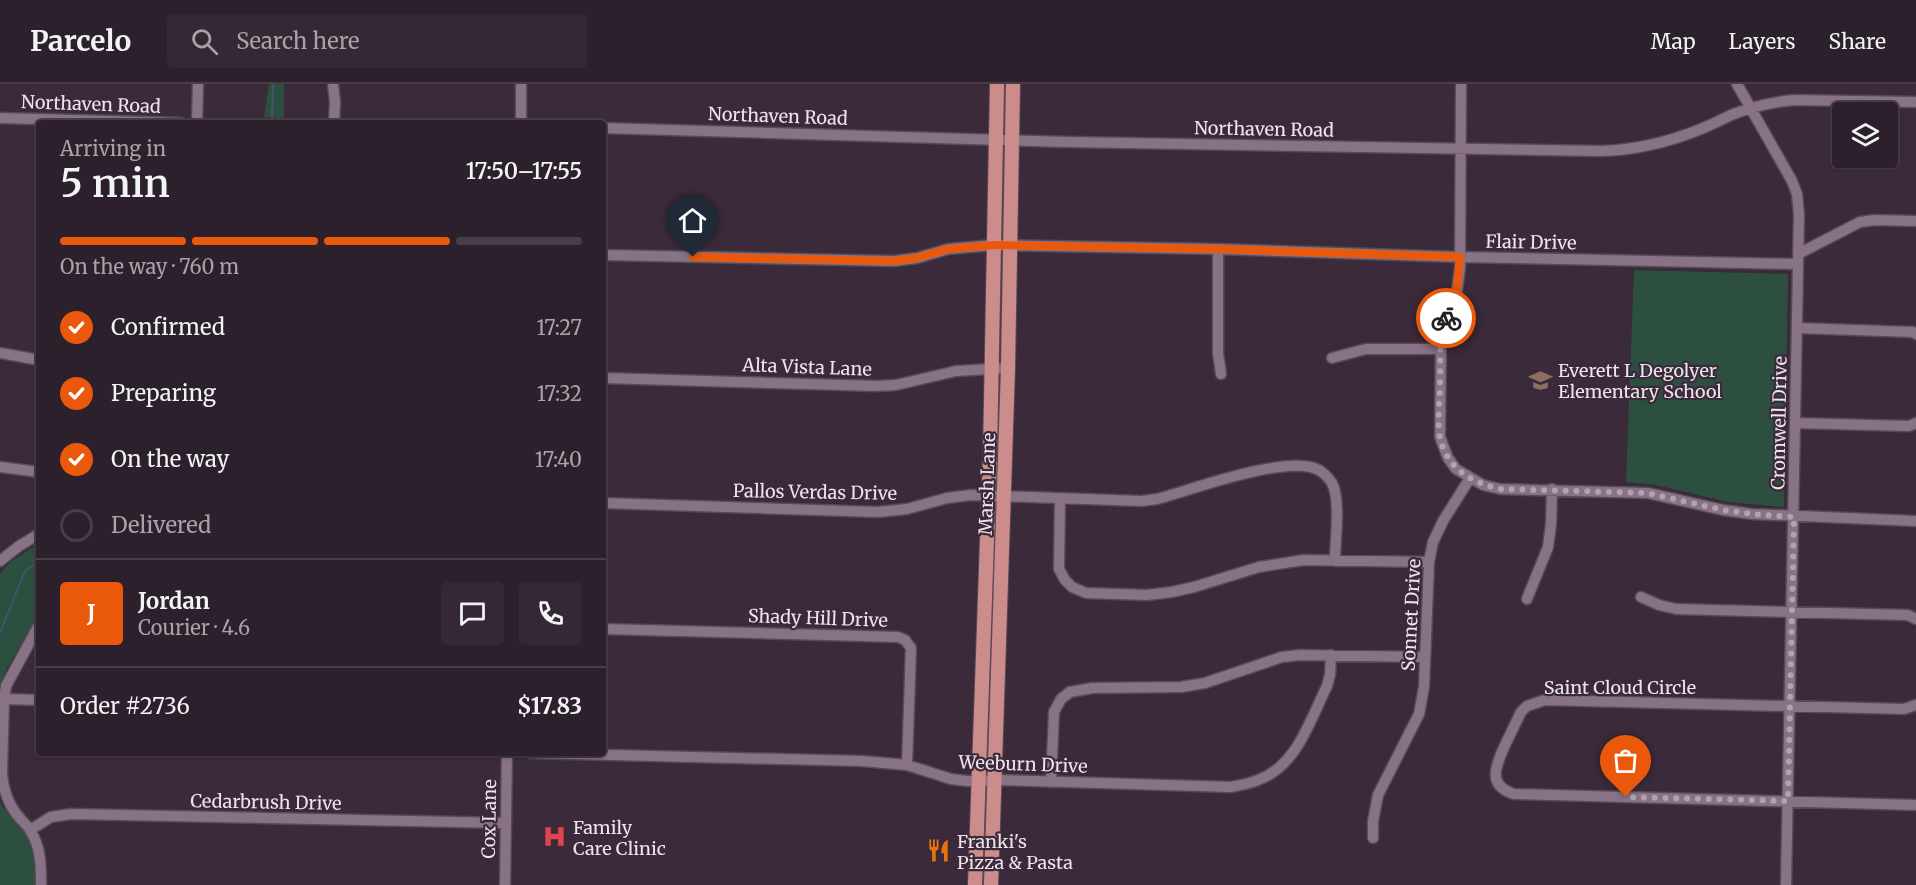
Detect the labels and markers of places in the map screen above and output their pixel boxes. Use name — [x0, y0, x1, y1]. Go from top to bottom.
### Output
pin — [667, 195, 718, 257]
place label: Everett L Degolyer Elementary School — [1558, 359, 1722, 403]
school or university icon: Everett L Degolyer Elementary School — [1527, 367, 1553, 393]
pin — [1600, 735, 1651, 797]
place label: Family Care Clinic — [573, 816, 666, 860]
hospital icon: Family Care Clinic — [542, 824, 568, 850]
place label: Franki's Pizza & Pasta — [957, 830, 1073, 874]
restaurant icon: Franki's Pizza & Pasta — [926, 838, 952, 864]

